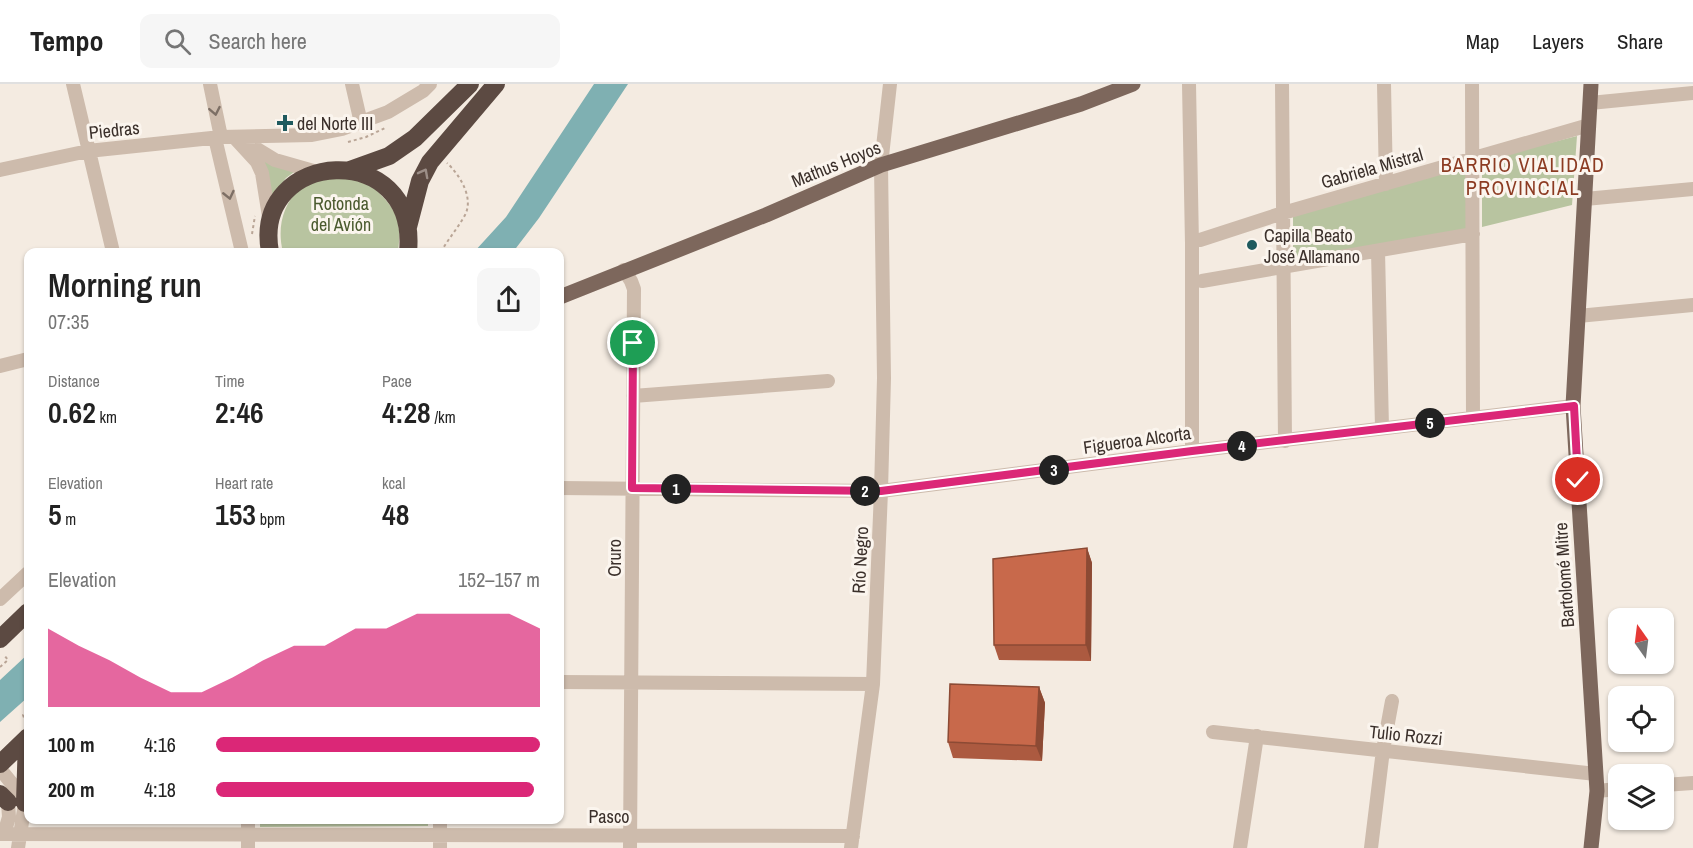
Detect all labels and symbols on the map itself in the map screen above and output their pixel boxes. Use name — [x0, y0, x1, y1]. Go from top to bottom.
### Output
one-way arrow — [208, 105, 221, 115]
place label: del Norte III — [297, 111, 373, 136]
street label: Piedras — [87, 115, 141, 145]
marker: del Norte III — [278, 116, 292, 130]
street label: Mathus Hoyos — [788, 135, 884, 193]
street label: Gabriela Mistral — [1318, 142, 1426, 194]
district label: BARRIO VIALIDAD PROVINCIAL — [1441, 151, 1605, 201]
one-way arrow — [417, 168, 429, 179]
one-way arrow — [221, 190, 234, 200]
park label: Rotonda del Avión — [311, 191, 371, 237]
place label: Capilla Beato José Allamano — [1264, 223, 1360, 269]
marker: Capilla Beato José Allamano — [1245, 238, 1259, 252]
pin — [607, 317, 658, 368]
pin: 5 — [1415, 408, 1445, 438]
street label: Figueroa Alcorta — [1082, 420, 1192, 460]
pin: 4 — [1227, 431, 1257, 461]
pin — [1552, 454, 1603, 505]
pin: 3 — [1039, 455, 1069, 485]
pin: 1 — [661, 474, 691, 504]
pin: 2 — [850, 476, 880, 506]
street label: Bartolomé Mitre — [1548, 522, 1580, 628]
street label: Río Negro — [846, 526, 874, 594]
street label: Oruro — [602, 539, 627, 577]
north arrow — [1608, 608, 1674, 674]
street label: Tulio Rozzi — [1368, 719, 1444, 751]
street label: Pasco — [588, 804, 630, 829]

